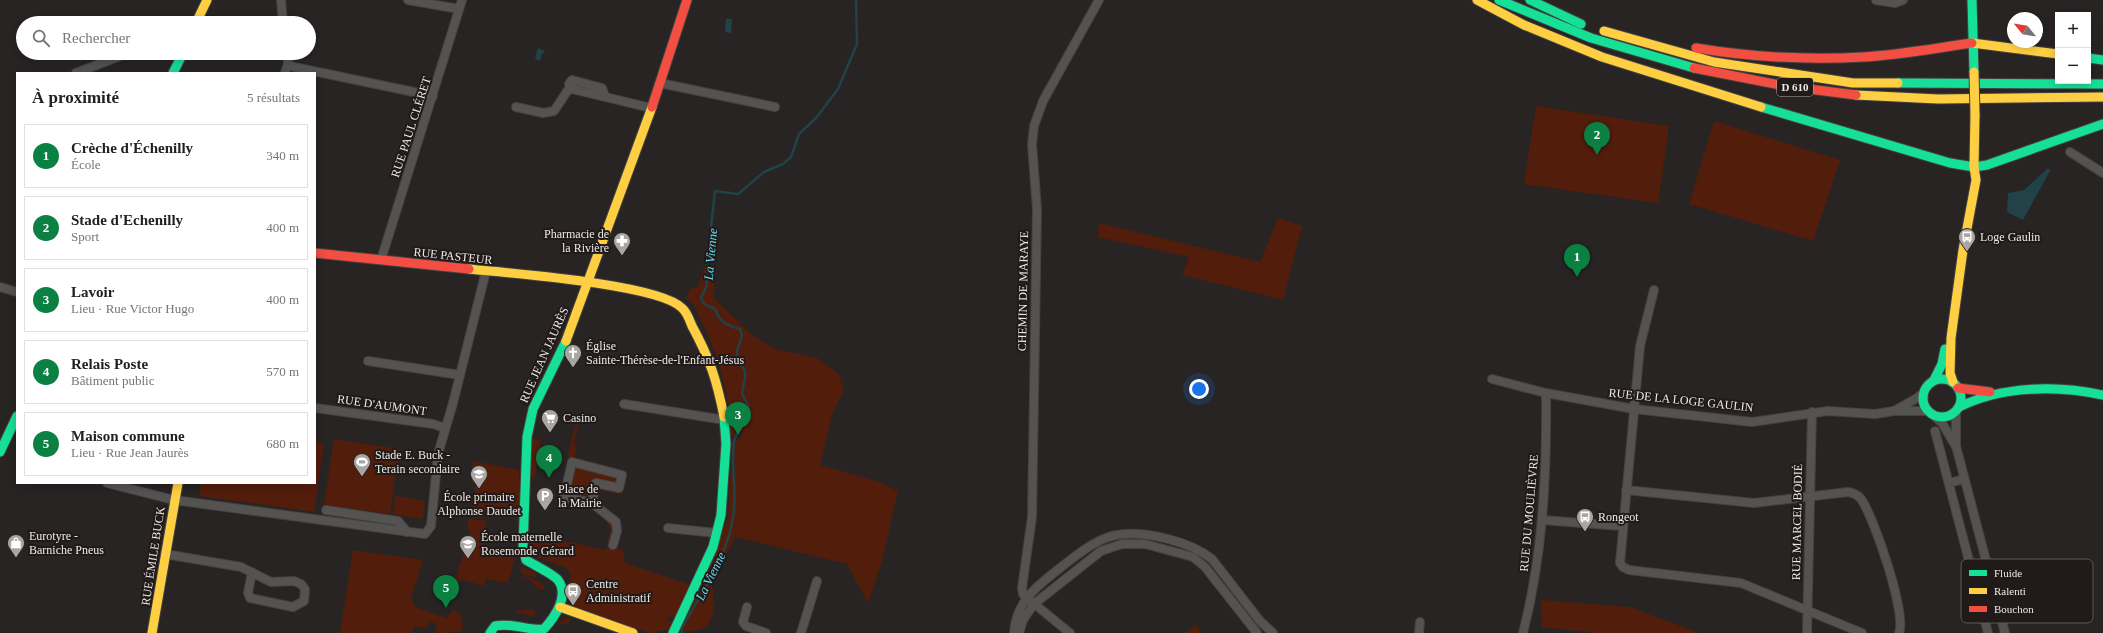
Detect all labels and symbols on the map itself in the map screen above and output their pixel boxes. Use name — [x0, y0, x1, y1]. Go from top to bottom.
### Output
north arrow — [2007, 12, 2043, 48]
street label: RUE PAUL CLÉRET — [388, 74, 434, 179]
road number: D 610 — [1777, 78, 1813, 96]
pin: 2 — [1584, 122, 1610, 155]
place label: Pharmacie de la Rivière — [544, 227, 609, 255]
water label: La Vienne — [701, 227, 720, 282]
bus stop icon: Loge Gaulin — [1957, 227, 1977, 252]
place label: Loge Gaulin — [1980, 230, 2040, 244]
pharmacy icon: Pharmacie de la Rivière — [612, 231, 632, 256]
street label: CHEMIN DE MARAYE — [1015, 231, 1031, 351]
pin: 1 — [1564, 244, 1590, 277]
street label: RUE PASTEUR — [413, 245, 493, 267]
street label: RUE JEAN JAURÈS — [517, 305, 571, 405]
place label: Église Sainte-Thérèse-de-l'Enfant-Jésus — [586, 339, 744, 367]
church icon: Église Sainte-Thérèse-de-l'Enfant-Jésus — [563, 343, 583, 368]
your location — [1189, 379, 1209, 399]
street label: RUE DE LA LOGE GAULIN — [1608, 385, 1754, 415]
street label: RUE D'AUMONT — [336, 392, 428, 418]
pin: 3 — [725, 402, 751, 435]
supermarket icon: Casino — [540, 408, 560, 433]
place label: Casino — [563, 411, 596, 425]
pin: 4 — [536, 445, 562, 478]
place label: Stade E. Buck - Terain secondaire — [375, 448, 460, 476]
sports icon: Stade E. Buck - Terain secondaire — [352, 452, 372, 477]
street label: RUE DU MOULIÈVRE — [1517, 454, 1541, 572]
school or university icon: École primaire Alphonse Daudet — [469, 464, 489, 489]
street label: RUE MARCEL BODIÉ — [1789, 464, 1805, 580]
place label: Place de la Mairie — [558, 482, 602, 510]
parking icon: Place de la Mairie — [535, 486, 555, 511]
place label: École primaire Alphonse Daudet — [437, 490, 521, 518]
street label: RUE ÉMILE BUCK — [138, 505, 168, 606]
bus stop icon: Rongeot — [1575, 507, 1595, 532]
place label: Rongeot — [1598, 510, 1639, 524]
place label: Eurotyre - Barniche Pneus — [29, 529, 104, 557]
place label: École maternelle Rosemonde Gérard — [481, 530, 574, 558]
shop icon: Eurotyre - Barniche Pneus — [6, 533, 26, 558]
school or university icon: École maternelle Rosemonde Gérard — [458, 534, 478, 559]
water label: La Vienne — [692, 549, 729, 604]
legend — [1961, 559, 2093, 623]
text: Fluide — [1994, 567, 2022, 579]
pin: 5 — [433, 575, 459, 608]
place label: Centre Administratif — [586, 577, 651, 605]
bus stop icon: Centre Administratif — [563, 581, 583, 606]
text: Ralenti — [1994, 585, 2026, 597]
text: Bouchon — [1994, 603, 2034, 615]

